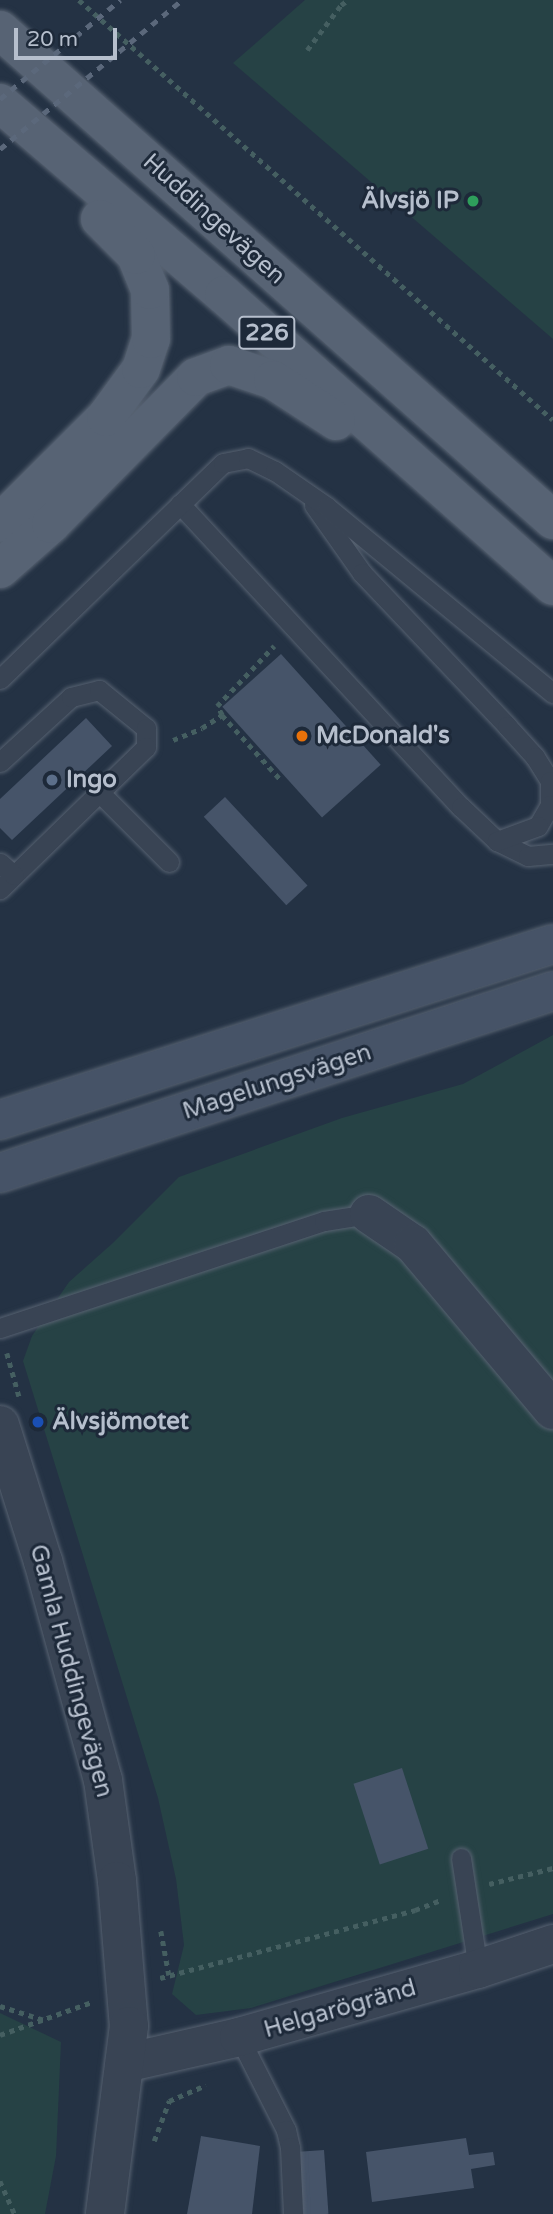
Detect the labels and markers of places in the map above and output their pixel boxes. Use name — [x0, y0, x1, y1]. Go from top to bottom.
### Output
place label: Älvsjö IP — [361, 187, 459, 215]
marker: Älvsjö IP — [465, 193, 481, 209]
place label: McDonald's — [316, 722, 450, 750]
marker: McDonald's — [294, 728, 310, 744]
place label: Ingo — [66, 766, 117, 794]
marker: Ingo — [44, 772, 60, 788]
place label: Älvsjömotet — [52, 1408, 189, 1436]
marker: Älvsjömotet — [30, 1414, 46, 1430]

